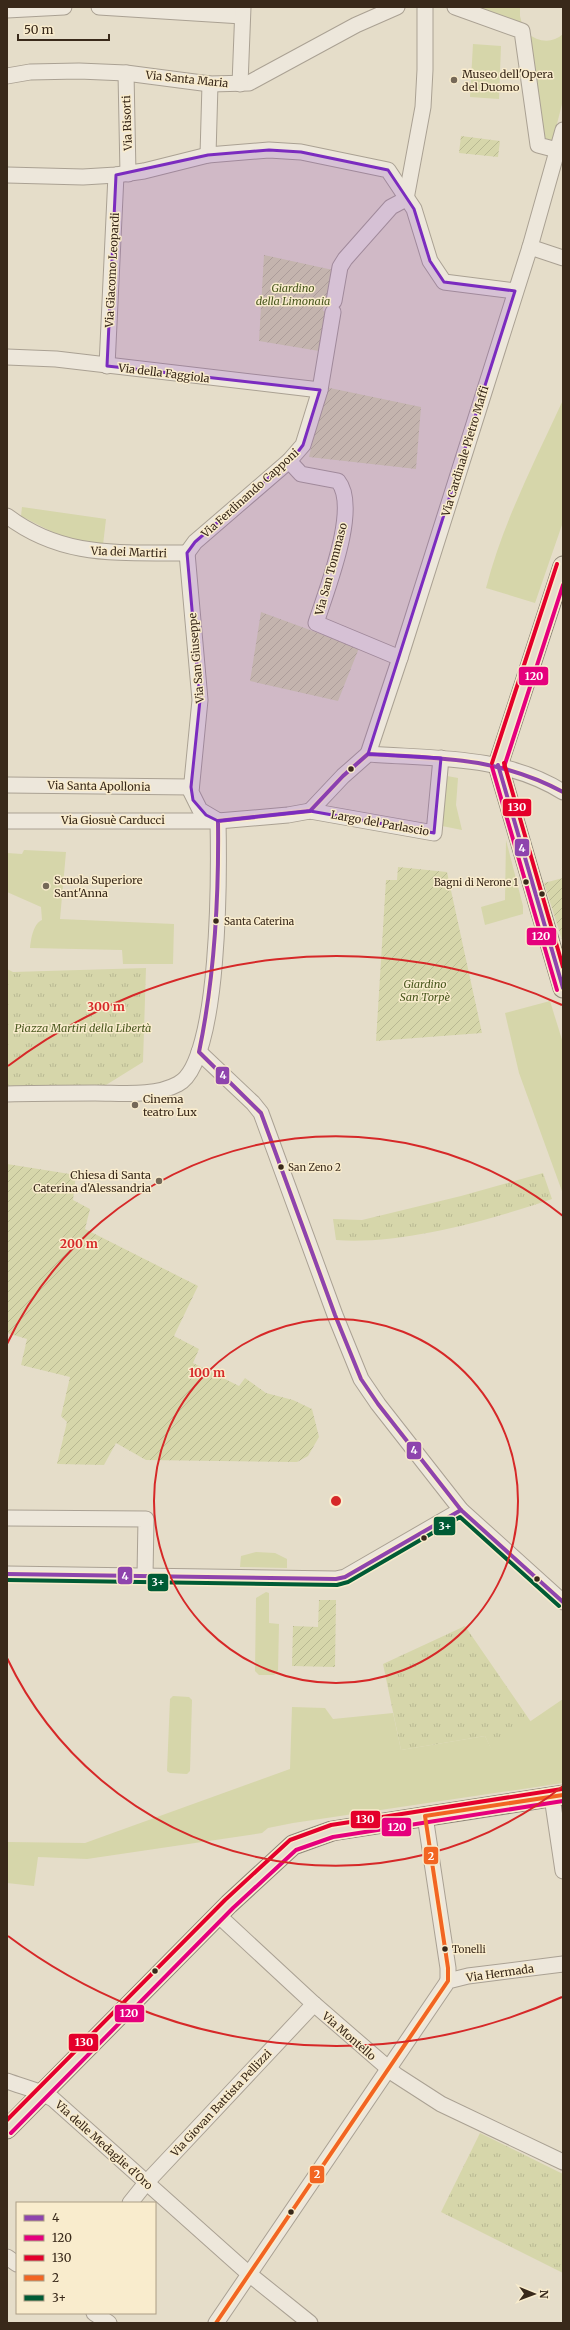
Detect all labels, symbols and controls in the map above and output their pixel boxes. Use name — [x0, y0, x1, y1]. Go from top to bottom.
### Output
scale bar — [18, 16, 109, 42]
text: 50 m — [24, 22, 53, 37]
place label: Museo dell'Opera del Duomo — [462, 67, 553, 94]
street label: Via Santa Maria — [144, 68, 229, 90]
marker: Museo dell'Opera del Duomo — [449, 75, 459, 85]
street label: Via Risorti — [119, 95, 135, 152]
street label: Via Giacomo Leopardi — [102, 212, 122, 329]
park label: Giardino della Limonaia — [256, 281, 330, 308]
street label: Via della Faggiola — [117, 360, 211, 386]
street label: Via Cardinale Pietro Maffi — [438, 384, 492, 519]
street label: Via Ferdinando Capponi — [198, 445, 302, 541]
street label: Via San Tommaso — [312, 521, 350, 618]
street label: Via dei Martiri — [90, 544, 168, 560]
street label: Via San Giuseppe — [185, 612, 207, 705]
line badge: 120 — [518, 666, 549, 686]
text: 120 — [525, 669, 543, 683]
unlabelled marker — [346, 764, 356, 774]
street label: Via Santa Apollonia — [46, 778, 151, 794]
line badge: 130 — [502, 798, 532, 817]
text: 130 — [508, 800, 526, 814]
street label: Largo del Parlascio — [330, 807, 431, 839]
street label: Via Giosuè Carducci — [60, 813, 165, 827]
line badge: 4 — [514, 838, 530, 857]
text: 4 — [519, 841, 526, 855]
place label: Scuola Superiore Sant'Anna — [54, 873, 143, 900]
place label: Bagni di Nerone 1 — [434, 876, 518, 889]
marker: Bagni di Nerone 1 — [521, 877, 531, 887]
marker: Scuola Superiore Sant'Anna — [41, 881, 51, 891]
unlabelled marker — [537, 889, 547, 899]
place label: Santa Caterina — [224, 915, 295, 928]
marker: Santa Caterina — [211, 916, 221, 926]
line badge: 120 — [526, 927, 557, 946]
text: 120 — [532, 929, 550, 943]
park label: Giardino San Torpè — [400, 977, 451, 1004]
text: 300 m — [87, 999, 125, 1014]
park label: Piazza Martiri della Libertà — [15, 1021, 151, 1035]
line badge: 4 — [215, 1066, 230, 1085]
text: 4 — [220, 1068, 227, 1082]
place label: Cinema teatro Lux — [143, 1092, 197, 1119]
marker: Cinema teatro Lux — [130, 1100, 140, 1110]
place label: San Zeno 2 — [288, 1161, 341, 1174]
marker: San Zeno 2 — [276, 1162, 286, 1172]
place label: Chiesa di Santa Caterina d'Alessandria — [33, 1168, 151, 1195]
marker: Chiesa di Santa Caterina d'Alessandria — [154, 1176, 164, 1186]
text: 200 m — [60, 1236, 98, 1251]
text: 100 m — [189, 1365, 225, 1380]
line badge: 4 — [406, 1441, 422, 1460]
text: 4 — [411, 1443, 418, 1457]
centre of rings — [329, 1494, 343, 1508]
line badge: 3+ — [433, 1516, 456, 1536]
text: 3+ — [438, 1519, 452, 1533]
unlabelled marker — [419, 1533, 429, 1543]
line badge: 4 — [117, 1566, 133, 1585]
text: 4 — [122, 1569, 129, 1583]
line badge: 3+ — [147, 1573, 169, 1592]
unlabelled marker — [532, 1574, 542, 1584]
text: 3+ — [151, 1575, 165, 1589]
line badge: 130 — [350, 1810, 381, 1829]
text: 130 — [356, 1812, 374, 1826]
line badge: 120 — [381, 1817, 412, 1837]
text: 120 — [388, 1820, 406, 1834]
line badge: 2 — [423, 1846, 439, 1865]
text: 2 — [428, 1849, 435, 1863]
place label: Tonelli — [452, 1943, 486, 1956]
marker: Tonelli — [440, 1944, 450, 1954]
street label: Via Hermada — [464, 1961, 535, 1985]
unlabelled marker — [150, 1966, 160, 1976]
line badge: 120 — [114, 2004, 145, 2023]
text: 120 — [120, 2006, 138, 2020]
street label: Via Montello — [319, 2008, 379, 2064]
line badge: 130 — [68, 2033, 99, 2052]
text: 130 — [75, 2035, 93, 2049]
street label: Via Giovan Battista Pellizzi — [167, 2046, 275, 2160]
street label: Via delle Medaglie d'Oro — [52, 2097, 156, 2193]
line badge: 2 — [309, 2165, 325, 2184]
text: 2 — [314, 2167, 321, 2181]
legend — [16, 2202, 156, 2314]
unlabelled marker — [286, 2207, 296, 2217]
text: 4 — [52, 2210, 60, 2225]
text: 120 — [52, 2230, 72, 2245]
text: 130 — [52, 2250, 72, 2265]
text: 2 — [52, 2270, 59, 2285]
north arrow — [514, 2274, 554, 2314]
text: 3+ — [52, 2290, 66, 2305]
text: N — [537, 2290, 551, 2299]

